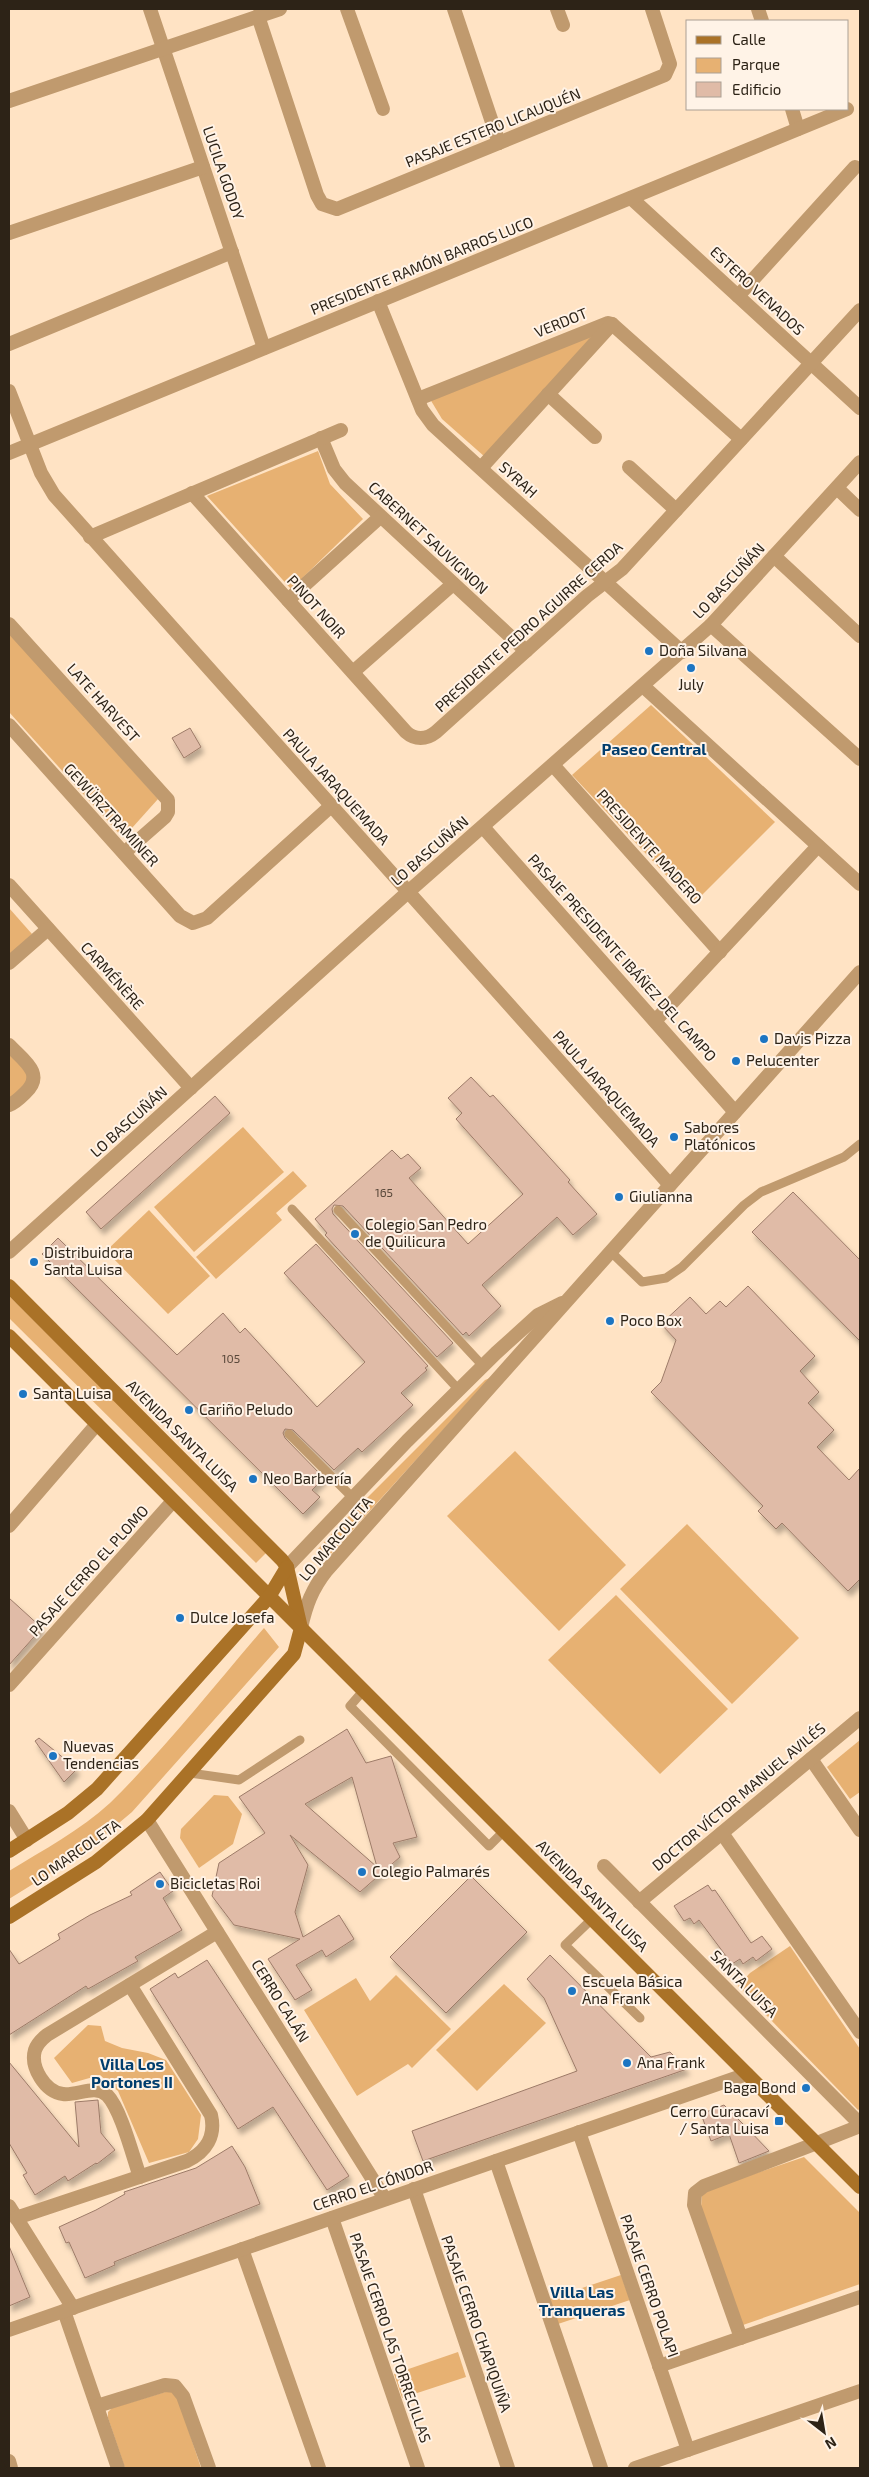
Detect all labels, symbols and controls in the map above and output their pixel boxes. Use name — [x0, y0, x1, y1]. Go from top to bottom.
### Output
legend — [686, 20, 849, 110]
text: Calle — [732, 30, 766, 48]
text: Parque — [732, 55, 780, 73]
text: Edificio — [732, 80, 781, 98]
street label: PASAJE ESTERO LICAUQUÉN — [402, 84, 583, 171]
street label: LUCILA GODOY — [200, 124, 249, 222]
street label: PRESIDENTE RAMÓN BARROS LUCO — [308, 212, 536, 318]
street label: ESTERO VENADOS — [707, 242, 808, 338]
street label: VERDOT — [532, 303, 590, 341]
street label: SYRAH — [496, 457, 542, 501]
street label: CABERNET SAUVIGNON — [365, 477, 492, 597]
street label: PRESIDENTE PEDRO AGUIRRE CERDA — [431, 537, 626, 715]
street label: LO BASCUÑÁN — [689, 539, 768, 622]
street label: PINOT NOIR — [284, 571, 350, 642]
place label: Doña Silvana — [659, 641, 747, 659]
marker: Doña Silvana — [643, 645, 655, 657]
street label: LATE HARVEST — [64, 659, 144, 746]
marker: July — [685, 662, 697, 674]
place label: July — [678, 675, 704, 693]
street label: PAULA JARAQUEMADA — [279, 724, 394, 849]
district label: Paseo Central — [601, 739, 707, 758]
street label: GEWÜRZTRAMINER — [61, 759, 163, 870]
street label: PRESIDENTE MADERO — [593, 785, 706, 907]
street label: LO BASCUÑÁN — [387, 812, 472, 889]
street label: PASAJE PRESIDENTE IBÁÑEZ DEL CAMPO — [525, 850, 721, 1065]
street label: CARMÉNÈRE — [77, 938, 148, 1013]
street label: PAULA JARAQUEMADA — [549, 1026, 664, 1151]
place label: Davis Pizza — [774, 1029, 851, 1047]
marker: Davis Pizza — [758, 1033, 770, 1045]
place label: Pelucenter — [746, 1051, 820, 1069]
marker: Pelucenter — [730, 1055, 742, 1067]
street label: LO BASCUÑÁN — [86, 1082, 170, 1160]
place label: Sabores Platónicos — [684, 1118, 756, 1153]
marker: Sabores Platónicos — [668, 1131, 680, 1143]
house number: 165 — [375, 1185, 393, 1199]
place label: Giulianna — [629, 1187, 693, 1205]
marker: Giulianna — [613, 1191, 625, 1203]
place label: Colegio San Pedro de Quilicura — [365, 1215, 487, 1251]
marker: Colegio San Pedro de Quilicura — [349, 1228, 361, 1240]
place label: Distribuidora Santa Luisa — [44, 1243, 133, 1278]
marker: Distribuidora Santa Luisa — [28, 1256, 40, 1268]
place label: Poco Box — [620, 1311, 682, 1329]
marker: Poco Box — [604, 1315, 616, 1327]
house number: 105 — [222, 1351, 240, 1365]
street label: AVENIDA SANTA LUISA — [123, 1376, 243, 1495]
place label: Santa Luisa — [33, 1384, 112, 1402]
marker: Santa Luisa — [17, 1388, 29, 1400]
place label: Cariño Peludo — [199, 1400, 293, 1418]
marker: Cariño Peludo — [183, 1404, 195, 1416]
place label: Neo Barbería — [263, 1469, 352, 1487]
marker: Neo Barbería — [247, 1473, 259, 1485]
street label: LO MARCOLETA — [295, 1492, 376, 1584]
street label: PASAJE CERRO EL PLOMO — [25, 1501, 152, 1639]
place label: Dulce Josefa — [190, 1608, 275, 1626]
marker: Dulce Josefa — [174, 1612, 186, 1624]
street label: DOCTOR VÍCTOR MANUEL AVILÉS — [648, 1719, 829, 1874]
place label: Nuevas Tendencias — [63, 1737, 139, 1772]
marker: Nuevas Tendencias — [47, 1750, 59, 1762]
street label: LO MARCOLETA — [28, 1815, 124, 1889]
street label: AVENIDA SANTA LUISA — [533, 1836, 653, 1955]
place label: Colegio Palmarés — [372, 1862, 490, 1880]
marker: Colegio Palmarés — [356, 1866, 368, 1878]
place label: Bicicletas Roi — [170, 1874, 260, 1892]
marker: Bicicletas Roi — [154, 1878, 166, 1890]
street label: SANTA LUISA — [707, 1946, 783, 2021]
street label: CERRO CALÁN — [248, 1956, 313, 2045]
place label: Escuela Básica Ana Frank — [582, 1972, 682, 2007]
marker: Escuela Básica Ana Frank — [566, 1985, 578, 1997]
place label: Ana Frank — [637, 2053, 705, 2071]
district label: Villa Los Portones II — [91, 2054, 173, 2091]
marker: Ana Frank — [621, 2057, 633, 2069]
place label: Baga Bond — [723, 2078, 796, 2096]
marker: Baga Bond — [800, 2082, 812, 2094]
place label: Cerro Curacaví / Santa Luisa — [670, 2102, 770, 2137]
marker: Cerro Curacaví / Santa Luisa — [773, 2115, 785, 2127]
street label: CERRO EL CÓNDOR — [310, 2156, 435, 2214]
street label: PASAJE CERRO POLAPI — [617, 2212, 683, 2359]
street label: PASAJE CERRO LAS TORRECILLAS — [347, 2230, 435, 2445]
street label: PASAJE CERRO CHAPIQUIÑA — [437, 2233, 516, 2415]
district label: Villa Las Tranqueras — [539, 2282, 625, 2319]
north arrow — [799, 2407, 849, 2457]
text: N — [822, 2434, 840, 2453]

